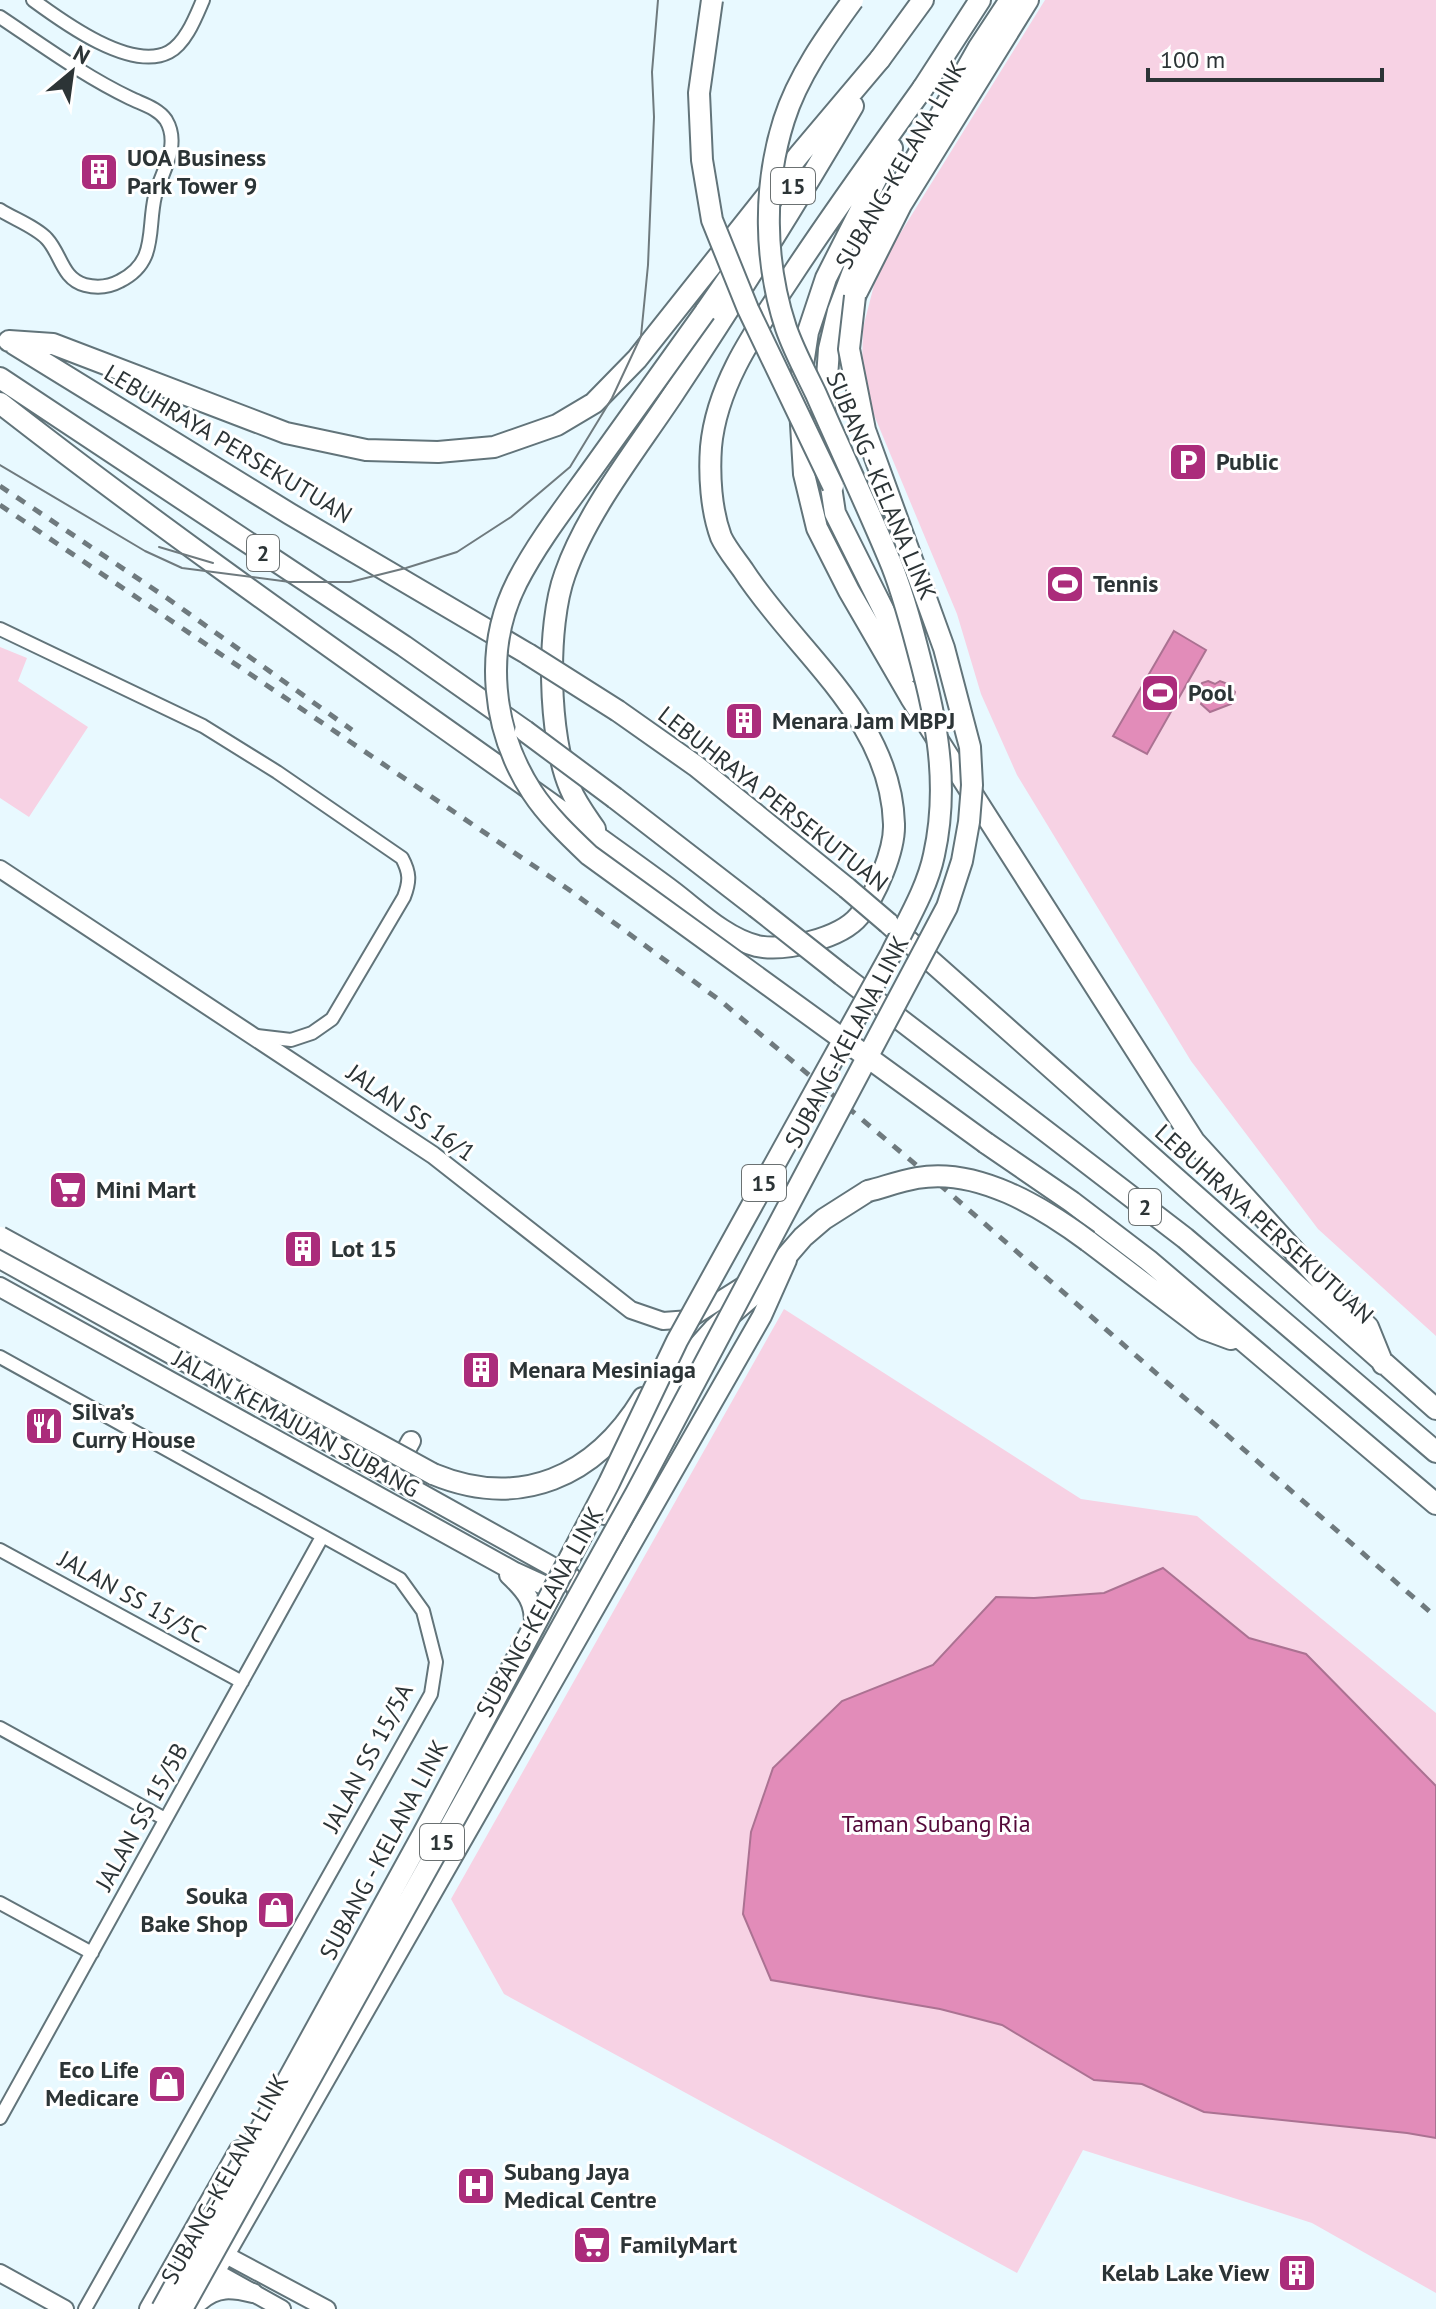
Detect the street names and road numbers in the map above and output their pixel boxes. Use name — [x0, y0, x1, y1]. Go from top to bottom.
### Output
street label: SUBANG-KELANA LINK — [828, 55, 973, 275]
road number: 15 — [771, 168, 815, 204]
street label: LEBUHRAYA PERSEKUTUAN — [99, 357, 358, 530]
street label: SUBANG - KELANA LINK — [819, 367, 944, 605]
road number: 2 — [247, 535, 279, 571]
street label: LEBUHRAYA PERSEKUTUAN — [652, 699, 895, 898]
street label: SUBANG-KELANA LINK — [778, 930, 916, 1153]
street label: JALAN SS 16/1 — [340, 1056, 482, 1168]
street label: LEBUHRAYA PERSEKUTUAN — [1148, 1117, 1380, 1330]
road number: 15 — [742, 1165, 786, 1201]
road number: 2 — [1129, 1189, 1161, 1225]
street label: JALAN KEMAJUAN SUBANG — [167, 1342, 425, 1504]
street label: SUBANG-KELANA LINK — [469, 1501, 610, 1722]
street label: JALAN SS 15/5C — [52, 1543, 211, 1650]
street label: JALAN SS 15/5A — [315, 1678, 420, 1838]
street label: SUBANG - KELANA LINK — [312, 1734, 455, 1965]
street label: JALAN SS 15/5B — [88, 1738, 195, 1897]
road number: 15 — [420, 1824, 464, 1860]
street label: SUBANG-KELANA LINK — [154, 2068, 295, 2289]

